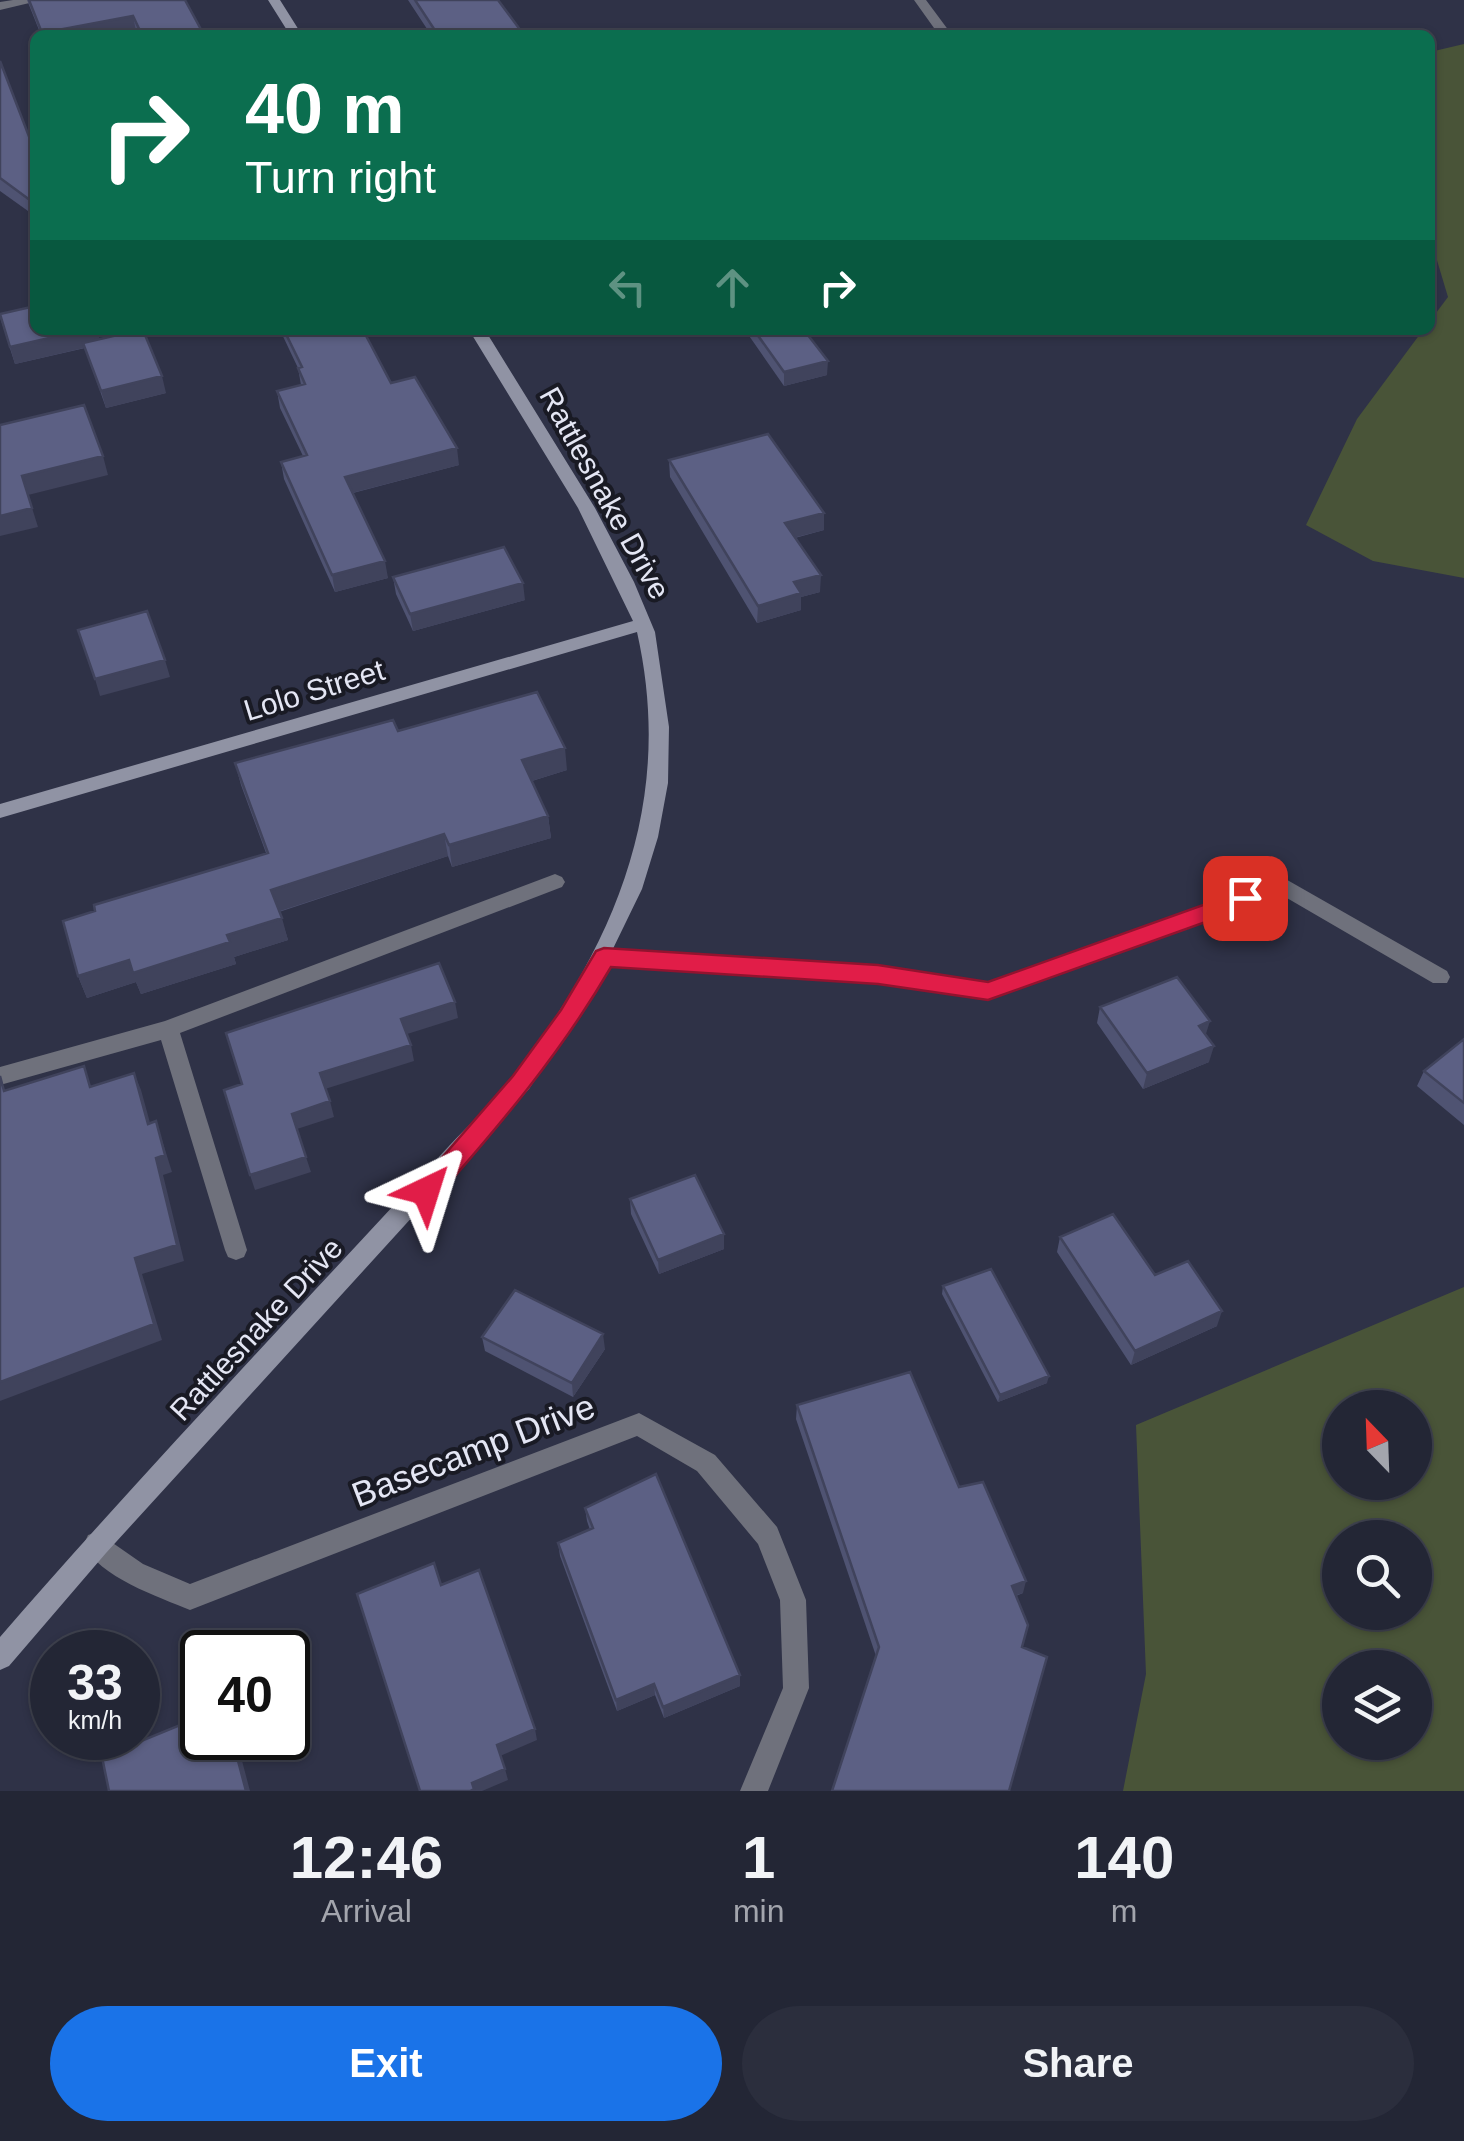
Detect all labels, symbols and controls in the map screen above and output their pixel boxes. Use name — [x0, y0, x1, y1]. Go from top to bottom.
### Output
icon: right — [80, 70, 210, 200]
text: 40 m — [245, 70, 405, 148]
text: Turn right — [245, 152, 436, 203]
icon: left — [600, 260, 655, 315]
icon: ahead — [705, 260, 760, 315]
icon: right — [810, 260, 865, 315]
street label: Rattlesnake Drive — [533, 381, 677, 605]
street label: Lolo Street — [240, 653, 389, 727]
pin — [1203, 856, 1288, 941]
icon: arrive — [1218, 871, 1273, 926]
position arrow — [374, 1139, 478, 1243]
street label: Rattlesnake Drive — [163, 1231, 349, 1427]
street label: Basecamp Drive — [346, 1386, 600, 1514]
north arrow — [1322, 1390, 1432, 1500]
map controls — [1322, 1390, 1432, 1760]
button: search — [1322, 1520, 1432, 1630]
speed limit sign: 40 — [180, 1630, 310, 1760]
button: layers — [1322, 1650, 1432, 1760]
text: 33 — [67, 1655, 123, 1711]
text: km/h — [68, 1706, 122, 1734]
text: 12:46 — [290, 1824, 443, 1891]
text: 1 — [742, 1824, 775, 1891]
text: 140 — [1074, 1824, 1174, 1891]
text: Arrival — [321, 1893, 412, 1929]
text: min — [733, 1893, 784, 1929]
text: m — [1111, 1893, 1138, 1929]
button: Exit — [50, 2006, 722, 2121]
button: Share — [742, 2006, 1414, 2121]

